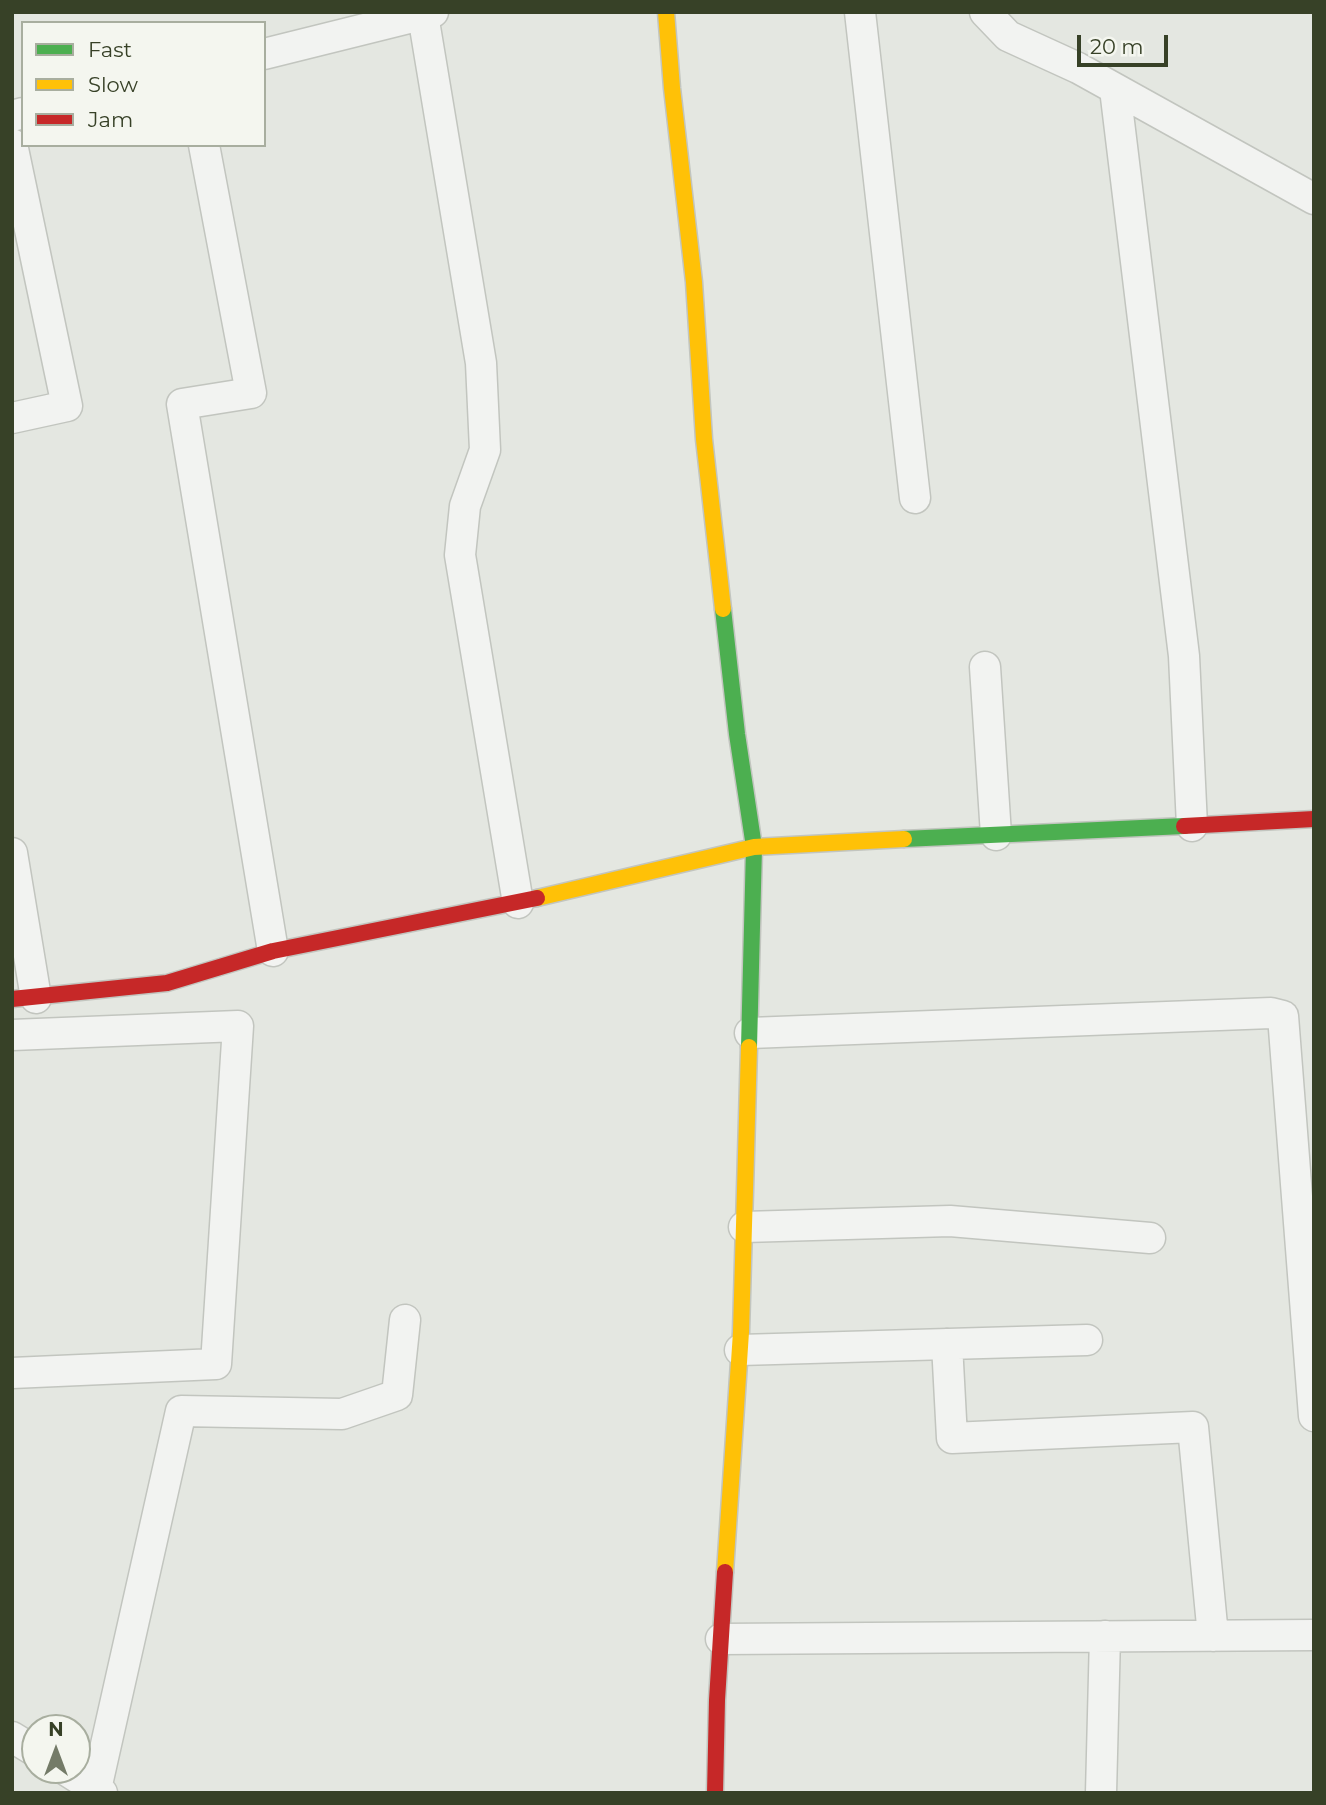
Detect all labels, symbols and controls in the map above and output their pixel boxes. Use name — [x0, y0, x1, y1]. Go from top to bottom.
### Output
legend — [21, 21, 266, 147]
scale bar — [1081, 21, 1172, 65]
text: 20 m — [1090, 34, 1144, 59]
text: Fast — [88, 37, 132, 62]
text: Slow — [88, 72, 138, 97]
text: Jam — [88, 107, 133, 132]
north arrow — [21, 1714, 91, 1784]
text: N — [48, 1718, 64, 1741]

